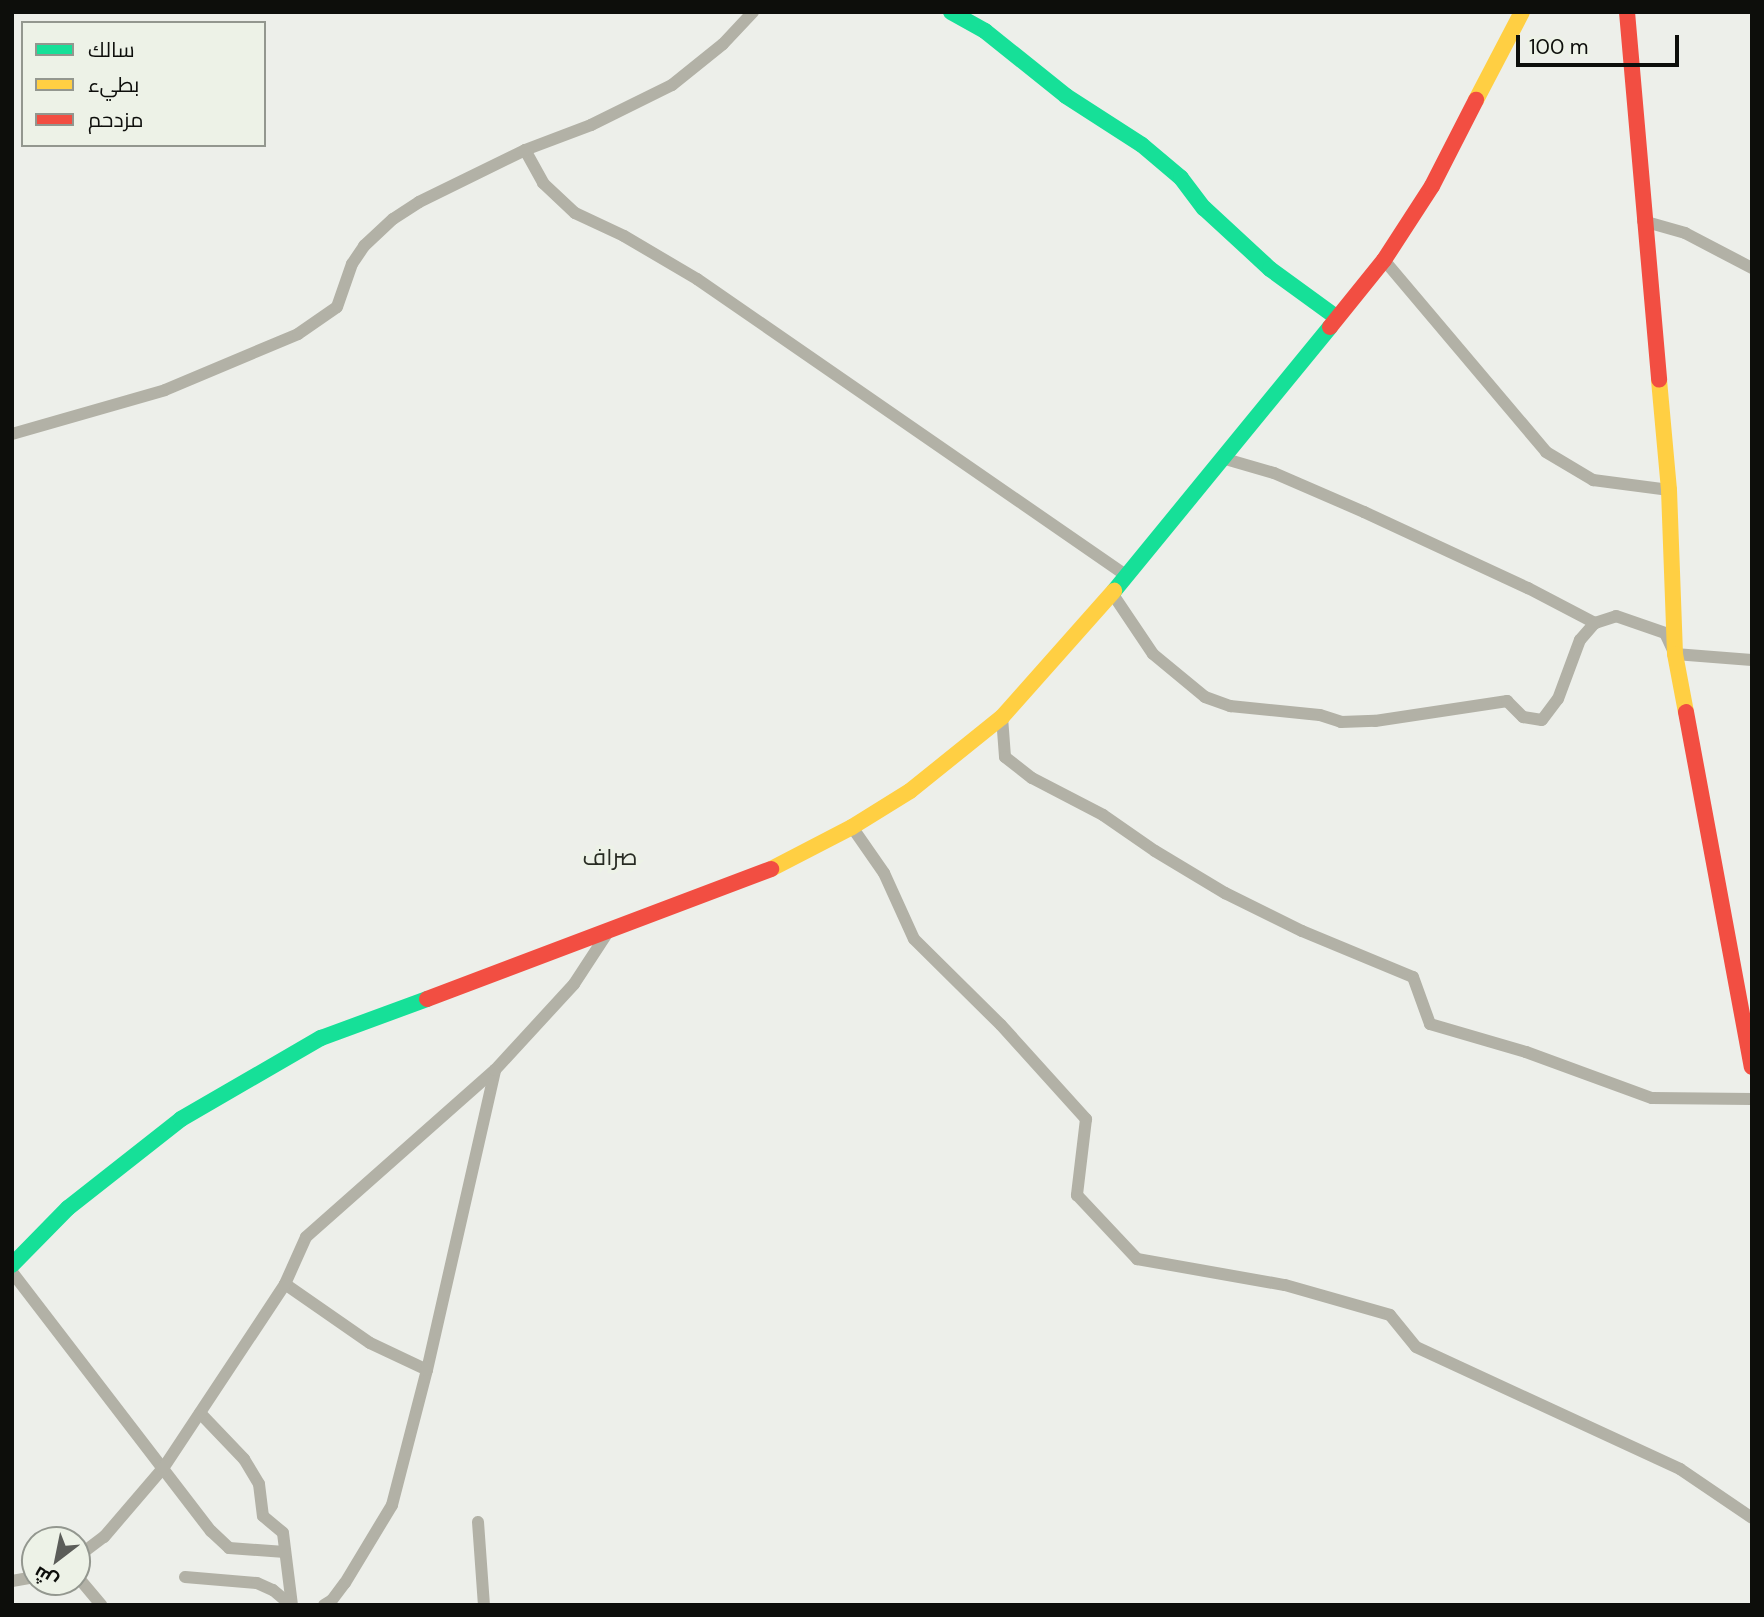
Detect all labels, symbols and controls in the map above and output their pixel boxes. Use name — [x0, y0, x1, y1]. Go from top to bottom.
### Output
legend — [21, 21, 266, 147]
scale bar — [1519, 21, 1682, 65]
text: 100 m — [1529, 33, 1589, 61]
text: سالك — [88, 36, 135, 64]
text: بطيء — [88, 71, 139, 99]
text: مزدحم — [88, 106, 143, 134]
district label: صراف — [583, 843, 637, 871]
north arrow — [21, 1526, 91, 1596]
text: ش — [29, 1560, 63, 1595]

